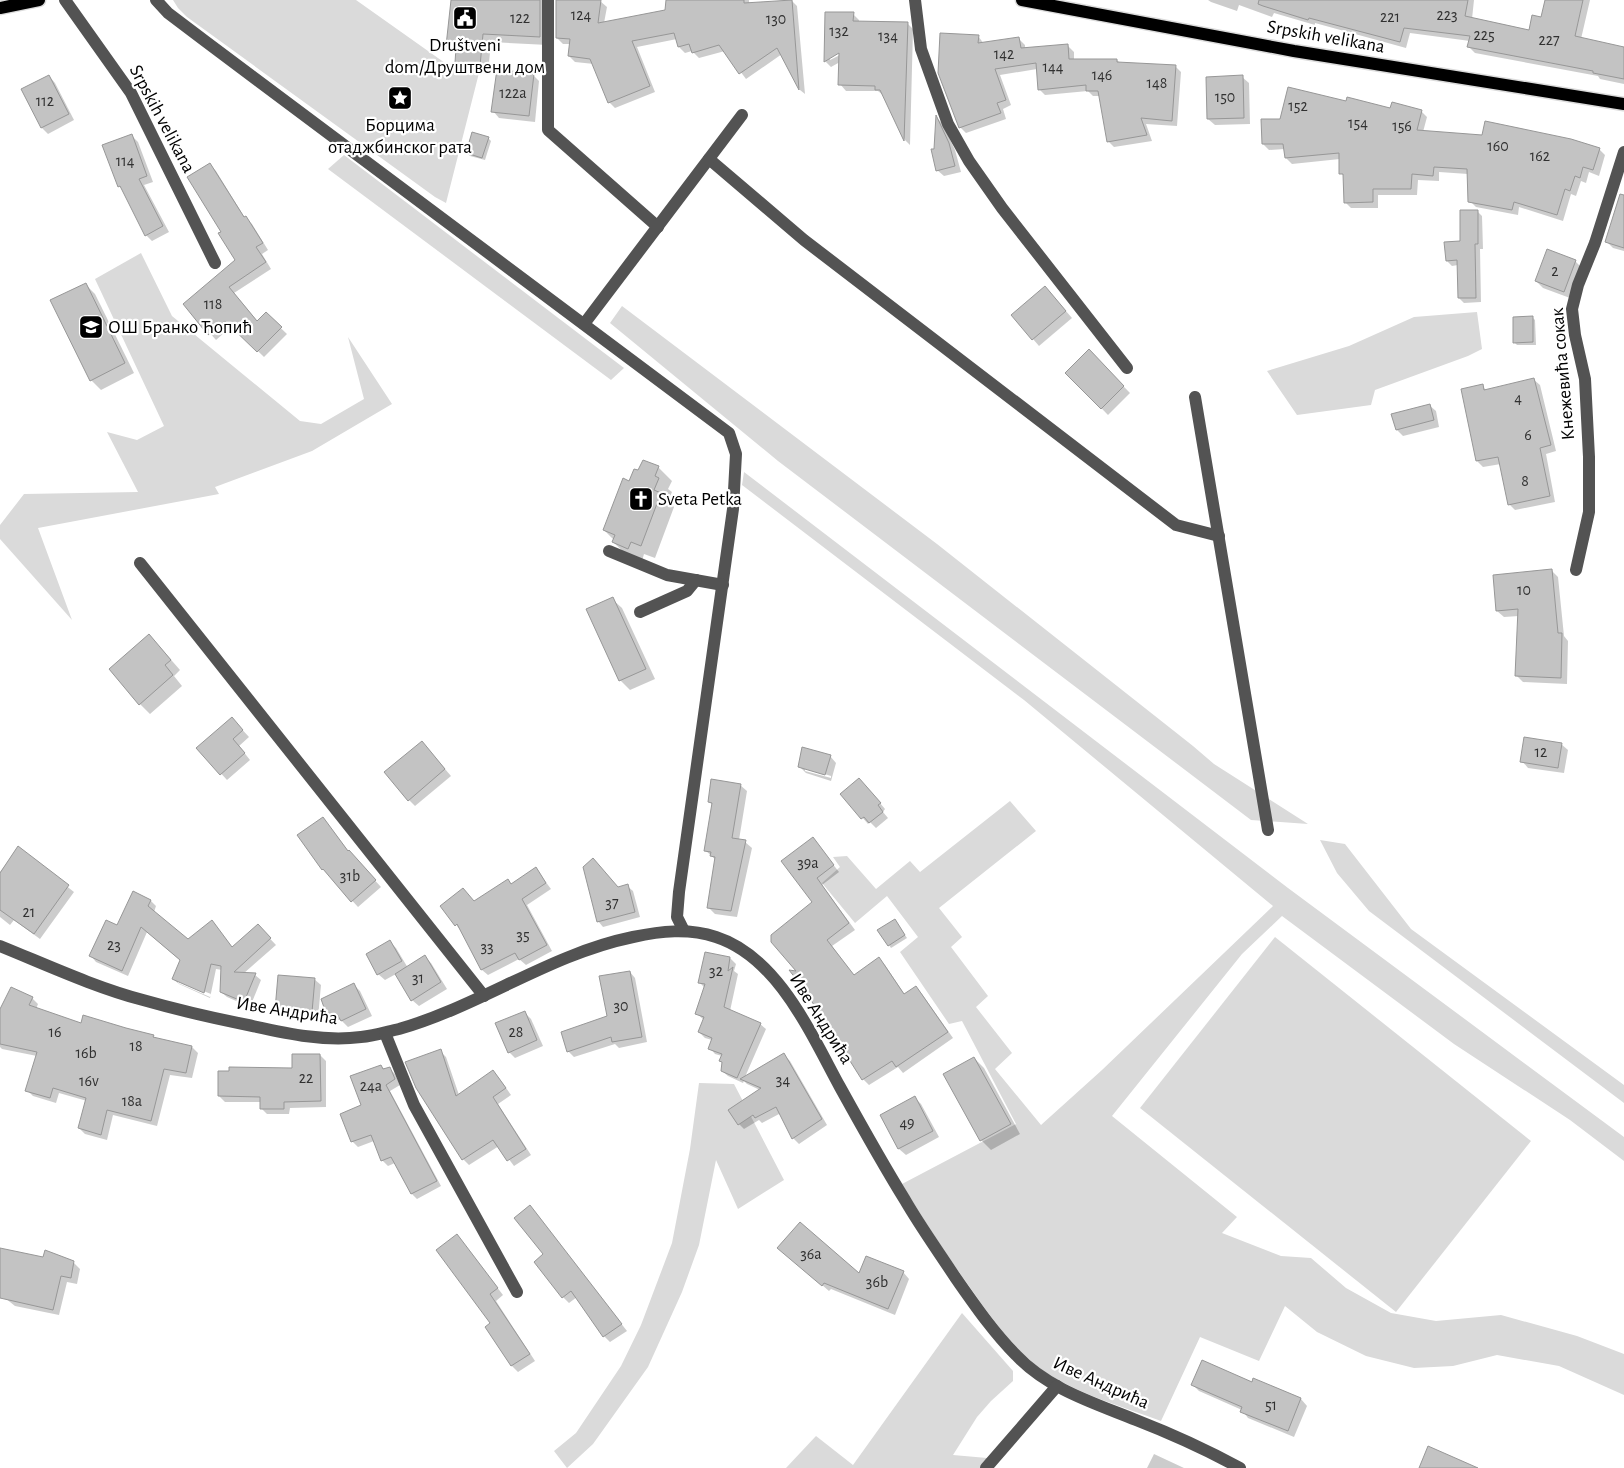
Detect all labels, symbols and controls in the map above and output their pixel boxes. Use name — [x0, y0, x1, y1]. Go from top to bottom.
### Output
public building icon: Društveni dom/Друштвени дом — [452, 5, 478, 31]
house number: 124 — [571, 7, 592, 23]
house number: 223 — [1436, 7, 1458, 23]
house number: 221 — [1380, 9, 1400, 25]
house number: 122 — [510, 10, 530, 26]
house number: 130 — [766, 11, 786, 27]
street label: Srpskih velikana — [1266, 17, 1387, 57]
house number: 132 — [829, 23, 849, 39]
house number: 225 — [1473, 27, 1495, 43]
house number: 134 — [878, 28, 898, 44]
house number: 227 — [1538, 32, 1560, 48]
place label: Društveni dom/Друштвени дом — [385, 36, 545, 77]
house number: 142 — [994, 46, 1014, 62]
house number: 144 — [1043, 59, 1064, 75]
street label: Srpskih velikana — [126, 62, 198, 176]
house number: 146 — [1092, 67, 1112, 83]
house number: 148 — [1147, 75, 1167, 91]
place icon: Борцима отаджбинског рата — [387, 85, 413, 111]
house number: 122a — [499, 85, 527, 101]
house number: 150 — [1215, 89, 1235, 105]
house number: 112 — [36, 93, 54, 109]
house number: 152 — [1288, 98, 1308, 114]
house number: 154 — [1348, 115, 1368, 131]
place label: Борцима отаджбинског рата — [328, 116, 472, 157]
house number: 156 — [1392, 118, 1412, 134]
house number: 160 — [1487, 138, 1509, 154]
house number: 162 — [1530, 148, 1550, 164]
house number: 114 — [116, 153, 135, 169]
house number: 2 — [1551, 263, 1559, 279]
house number: 118 — [204, 296, 222, 312]
street label: Кнежевића сокак — [1548, 307, 1578, 441]
school or university icon: ОШ Бранко Ћопић — [78, 314, 104, 340]
place label: ОШ Бранко Ћопић — [108, 318, 252, 337]
house number: 4 — [1514, 390, 1522, 406]
house number: 6 — [1524, 427, 1532, 443]
house number: 8 — [1521, 473, 1529, 489]
church icon: Sveta Petka — [628, 486, 654, 512]
place label: Sveta Petka — [658, 490, 742, 509]
house number: 10 — [1517, 582, 1531, 598]
house number: 12 — [1535, 744, 1547, 760]
house number: 39a — [797, 855, 819, 871]
house number: 31b — [340, 868, 360, 884]
house number: 37 — [605, 895, 619, 911]
house number: 21 — [23, 904, 35, 920]
house number: 35 — [516, 927, 530, 943]
house number: 23 — [107, 937, 121, 953]
house number: 33 — [480, 939, 494, 955]
house number: 32 — [709, 963, 723, 979]
house number: 31 — [412, 970, 424, 986]
street label: Иве Андрића — [786, 970, 856, 1068]
street label: Иве Андрића — [235, 994, 340, 1028]
house number: 30 — [613, 998, 629, 1014]
house number: 16 — [48, 1024, 62, 1040]
house number: 28 — [509, 1024, 523, 1040]
house number: 18 — [129, 1038, 143, 1054]
house number: 16b — [75, 1045, 97, 1061]
house number: 22 — [299, 1070, 313, 1086]
house number: 34 — [776, 1072, 790, 1088]
house number: 16v — [79, 1073, 99, 1089]
house number: 24a — [360, 1078, 382, 1094]
house number: 18a — [122, 1093, 142, 1109]
house number: 49 — [899, 1115, 915, 1131]
house number: 36a — [800, 1246, 822, 1262]
house number: 36b — [866, 1274, 888, 1290]
street label: Иве Андрића — [1050, 1353, 1152, 1413]
house number: 51 — [1265, 1397, 1277, 1413]

